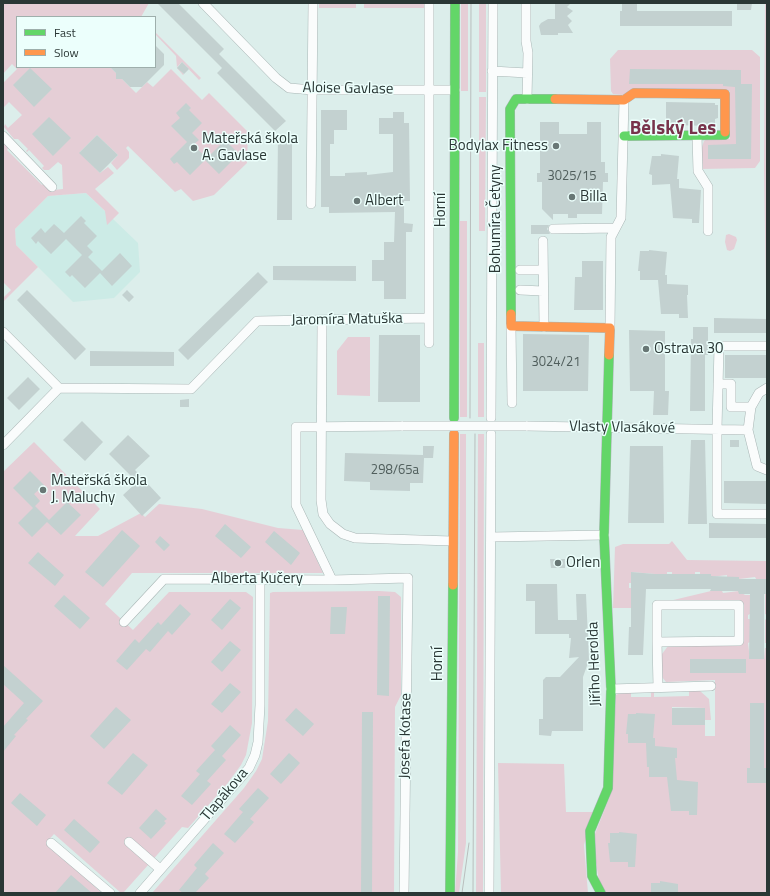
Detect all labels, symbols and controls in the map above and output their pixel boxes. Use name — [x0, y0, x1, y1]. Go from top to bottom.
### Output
legend — [16, 16, 156, 68]
text: Fast — [54, 23, 76, 42]
text: Slow — [54, 43, 79, 62]
street label: Aloise Gavlase — [302, 79, 394, 99]
district label: Bělský Les — [630, 118, 716, 140]
place label: Mateřská škola A. Gavlase — [202, 130, 298, 165]
place label: Bodylax Fitness — [449, 137, 548, 155]
marker: Bodylax Fitness — [551, 141, 561, 151]
marker: Mateřská škola A. Gavlase — [189, 143, 199, 153]
street label: Bohumíra Četyny — [487, 165, 505, 273]
house number: 3025/15 — [547, 169, 597, 185]
place label: Billa — [580, 188, 607, 206]
place label: Albert — [365, 192, 403, 210]
marker: Billa — [567, 192, 577, 202]
street label: Horní — [432, 193, 450, 227]
marker: Albert — [352, 196, 362, 206]
street label: Jaromíra Matuška — [291, 310, 403, 330]
place label: Ostrava 30 — [654, 340, 723, 358]
marker: Ostrava 30 — [641, 344, 651, 354]
house number: 3024/21 — [531, 355, 581, 371]
street label: Vlasty Vlasákové — [569, 418, 675, 438]
house number: 298/65a — [371, 463, 419, 479]
place label: Mateřská škola J. Maluchy — [51, 472, 147, 507]
marker: Mateřská škola J. Maluchy — [38, 485, 48, 495]
place label: Orlen — [566, 554, 600, 572]
marker: Orlen — [553, 558, 563, 568]
street label: Alberta Kučery — [211, 570, 303, 588]
street label: Jiřího Herolda — [585, 621, 605, 707]
street label: Horní — [429, 647, 447, 681]
street label: Josefa Kotase — [396, 693, 416, 779]
street label: Tlapákova — [198, 765, 252, 825]

